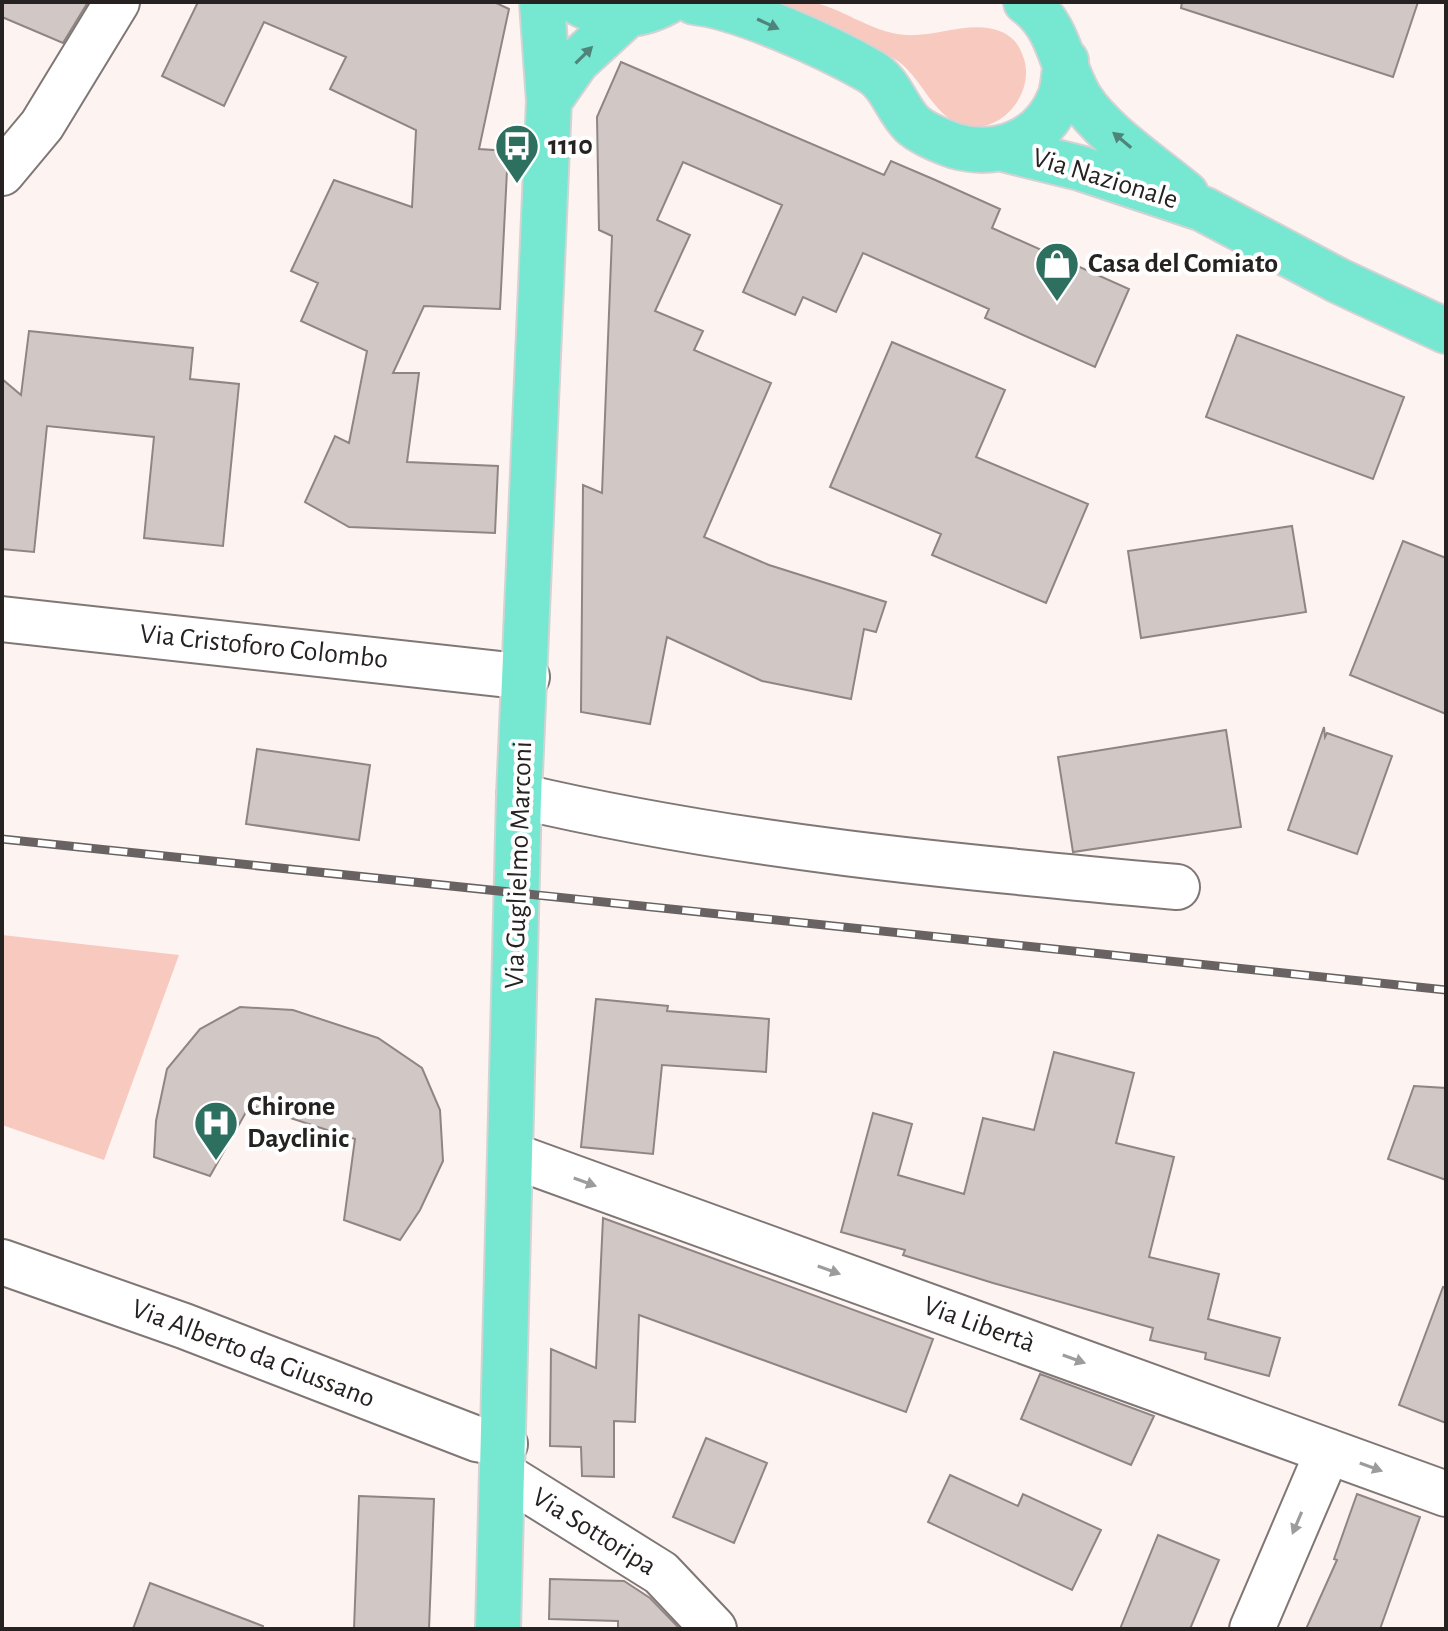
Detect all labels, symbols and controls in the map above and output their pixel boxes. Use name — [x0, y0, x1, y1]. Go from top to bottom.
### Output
one-way arrow — [757, 17, 780, 31]
one-way arrow — [574, 46, 593, 65]
bus stop icon: 1110 — [493, 122, 541, 185]
place label: 1110 — [548, 132, 593, 160]
one-way arrow — [1112, 132, 1132, 149]
street label: Via Nazionale — [1029, 144, 1181, 214]
shop icon: Casa del Comiato — [1033, 240, 1081, 303]
place label: Casa del Comiato — [1088, 250, 1278, 278]
street label: Via Cristoforo Colombo — [138, 620, 390, 674]
street label: Via Guglielmo Marconi — [501, 741, 537, 989]
place label: Chirone Dayclinic — [247, 1093, 349, 1153]
hospital icon: Chirone Dayclinic — [192, 1099, 240, 1162]
one-way arrow — [573, 1176, 597, 1189]
one-way arrow — [817, 1265, 841, 1277]
street label: Via Libertà — [919, 1292, 1039, 1358]
street label: Via Alberto da Giussano — [128, 1295, 378, 1413]
one-way arrow — [1062, 1353, 1086, 1366]
one-way arrow — [1359, 1461, 1383, 1474]
street label: Via Sottoripa — [527, 1483, 661, 1581]
one-way arrow — [1291, 1511, 1304, 1535]

